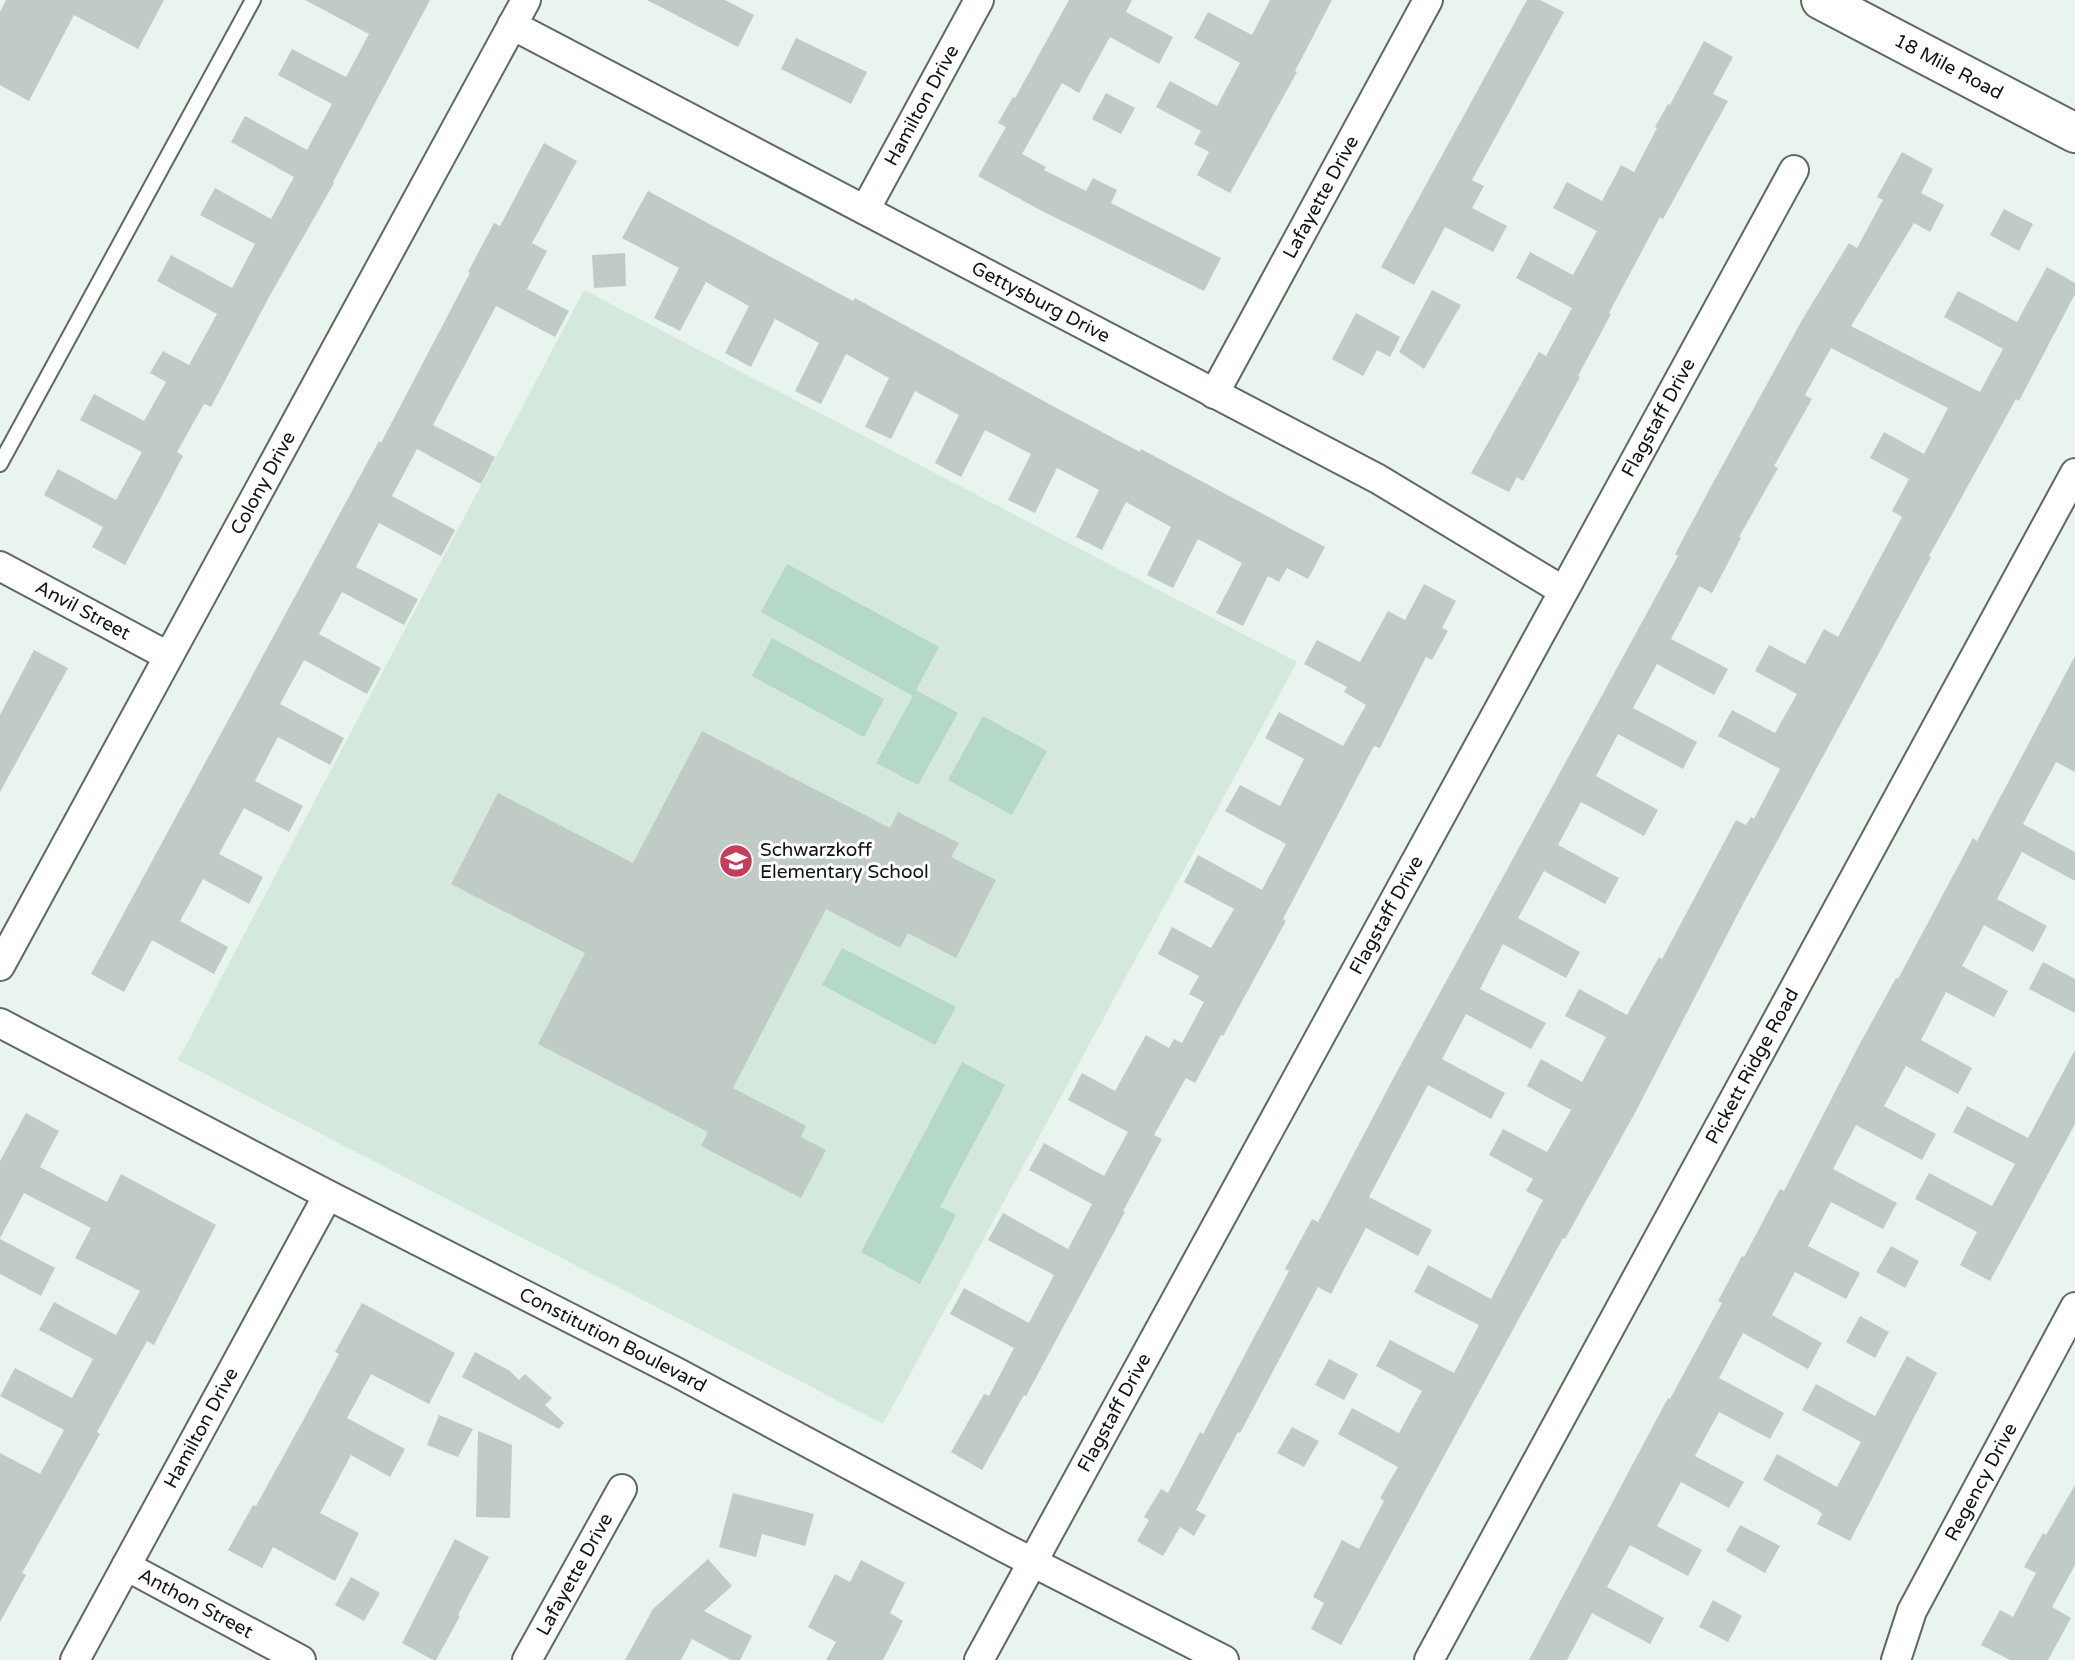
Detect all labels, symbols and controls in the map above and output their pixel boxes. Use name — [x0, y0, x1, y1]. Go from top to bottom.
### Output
street label: 18 Mile Road — [1890, 29, 2007, 104]
street label: Hamilton Drive — [880, 41, 963, 170]
street label: Lafayette Drive — [1279, 132, 1363, 262]
street label: Gettysburg Drive — [968, 257, 1114, 348]
street label: Flagstaff Drive — [1617, 354, 1700, 481]
street label: Colony Drive — [226, 428, 300, 538]
street label: Anvil Street — [32, 576, 134, 645]
place label: Schwarzkoff Elementary School — [760, 839, 929, 883]
school or university icon: Schwarzkoff Elementary School — [717, 842, 755, 880]
street label: Flagstaff Drive — [1345, 852, 1428, 978]
street label: Pickett Ridge Road — [1701, 985, 1803, 1148]
street label: Constitution Boulevard — [516, 1283, 710, 1397]
street label: Flagstaff Drive — [1073, 1349, 1156, 1476]
street label: Hamilton Drive — [159, 1364, 243, 1492]
street label: Regency Drive — [1941, 1419, 2022, 1545]
street label: Lafayette Drive — [532, 1509, 617, 1639]
street label: Anthon Street — [135, 1564, 257, 1643]

